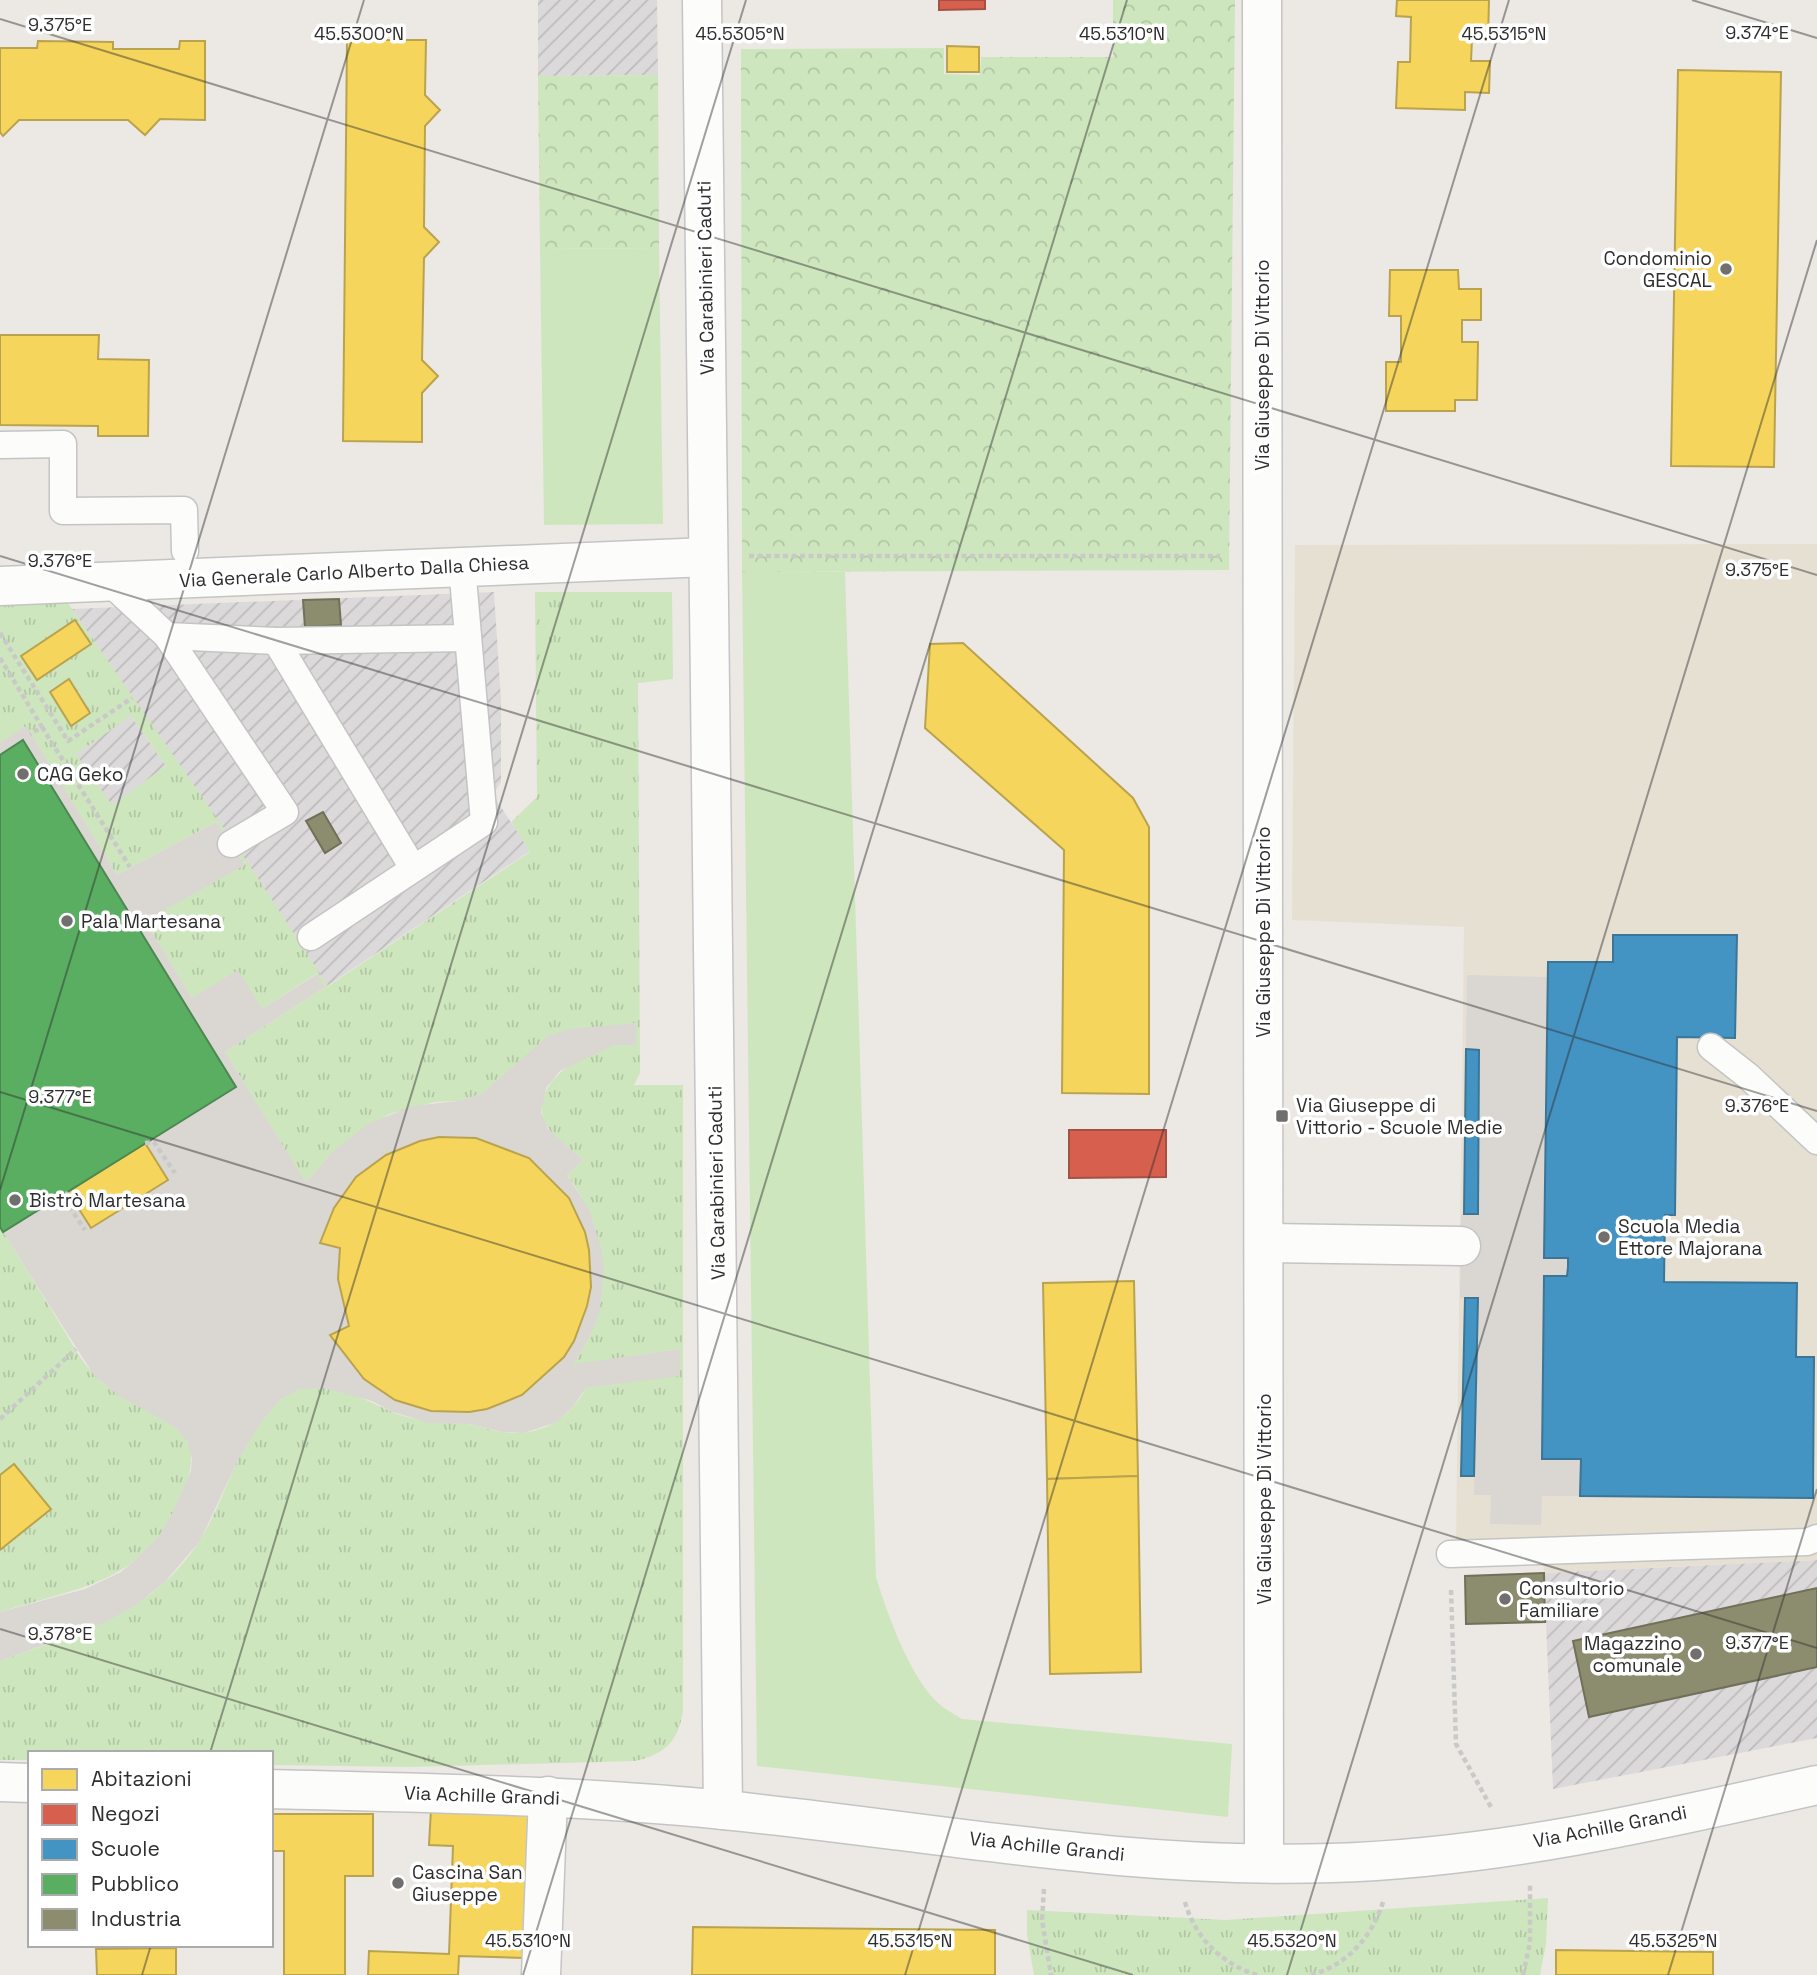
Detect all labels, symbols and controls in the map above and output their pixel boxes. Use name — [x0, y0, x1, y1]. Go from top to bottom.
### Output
text: 9.375°E — [28, 13, 92, 36]
text: 9.374°E — [1725, 21, 1789, 44]
text: 45.5300°N — [314, 22, 404, 45]
text: 45.5305°N — [695, 22, 785, 45]
text: 45.5310°N — [1079, 22, 1165, 45]
text: 45.5315°N — [1461, 22, 1547, 45]
street label: Via Carabinieri Caduti — [691, 181, 720, 375]
place label: Condominio GESCAL — [1603, 246, 1712, 293]
street label: Via Giuseppe Di Vittorio — [1250, 259, 1275, 471]
marker: Condominio GESCAL — [1718, 261, 1734, 277]
text: 9.376°E — [28, 549, 92, 572]
street label: Via Generale Carlo Alberto Dalla Chiesa — [178, 550, 530, 593]
text: 9.375°E — [1725, 558, 1789, 581]
place label: CAG Geko — [37, 762, 124, 787]
marker: CAG Geko — [15, 766, 31, 782]
street label: Via Giuseppe Di Vittorio — [1251, 826, 1276, 1038]
place label: Pala Martesana — [81, 909, 221, 934]
marker: Pala Martesana — [59, 913, 75, 929]
text: 9.377°E — [28, 1085, 92, 1108]
street label: Via Carabinieri Caduti — [702, 1086, 731, 1280]
place label: Via Giuseppe di Vittorio - Scuole Medie — [1296, 1093, 1503, 1140]
text: 9.376°E — [1725, 1094, 1789, 1117]
marker: Via Giuseppe di Vittorio - Scuole Medie — [1274, 1108, 1290, 1124]
place label: Bistrò Martesana — [29, 1188, 186, 1213]
marker: Bistrò Martesana — [7, 1192, 23, 1208]
place label: Scuola Media Ettore Majorana — [1618, 1214, 1762, 1261]
marker: Scuola Media Ettore Majorana — [1596, 1229, 1612, 1245]
street label: Via Giuseppe Di Vittorio — [1252, 1393, 1277, 1605]
place label: Consultorio Familiare — [1519, 1576, 1625, 1623]
marker: Consultorio Familiare — [1497, 1591, 1513, 1607]
text: 9.378°E — [28, 1622, 92, 1645]
place label: Magazzino comunale — [1584, 1631, 1682, 1678]
text: 9.377°E — [1725, 1631, 1789, 1654]
marker: Magazzino comunale — [1688, 1646, 1704, 1662]
legend — [28, 1751, 273, 1947]
text: Abitazioni — [91, 1765, 192, 1792]
street label: Via Achille Grandi — [404, 1780, 560, 1811]
street label: Via Achille Grandi — [1531, 1799, 1689, 1854]
text: Negozi — [91, 1800, 160, 1827]
street label: Via Achille Grandi — [968, 1826, 1126, 1867]
text: Scuole — [91, 1835, 160, 1862]
place label: Cascina San Giuseppe — [412, 1860, 523, 1907]
text: Pubblico — [91, 1870, 179, 1897]
marker: Cascina San Giuseppe — [390, 1875, 406, 1891]
text: Industria — [91, 1905, 181, 1932]
text: 45.5310°N — [485, 1929, 571, 1952]
text: 45.5315°N — [867, 1929, 953, 1952]
text: 45.5320°N — [1247, 1929, 1337, 1952]
text: 45.5325°N — [1629, 1929, 1717, 1952]

